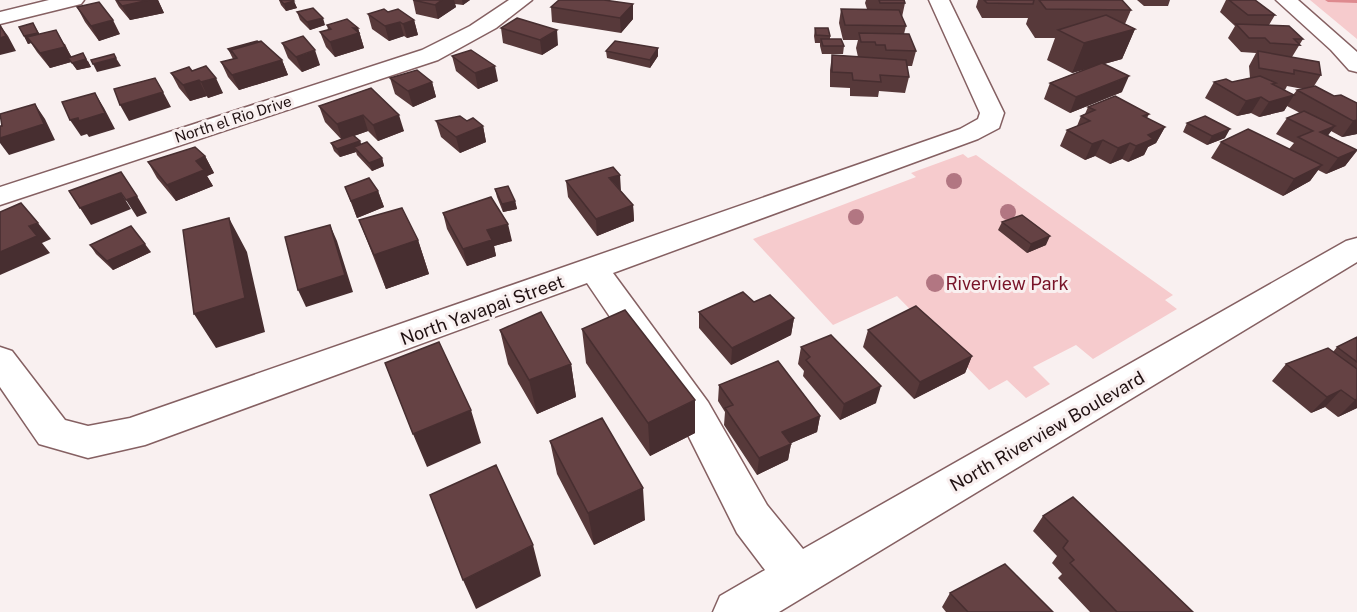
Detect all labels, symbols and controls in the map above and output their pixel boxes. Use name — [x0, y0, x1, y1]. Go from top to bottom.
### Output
street label: North el Rio Drive — [173, 92, 293, 146]
street label: North Yavapai Street — [397, 271, 567, 349]
park label: Riverview Park — [945, 273, 1069, 294]
street label: North Riverview Boulevard — [946, 367, 1148, 495]

